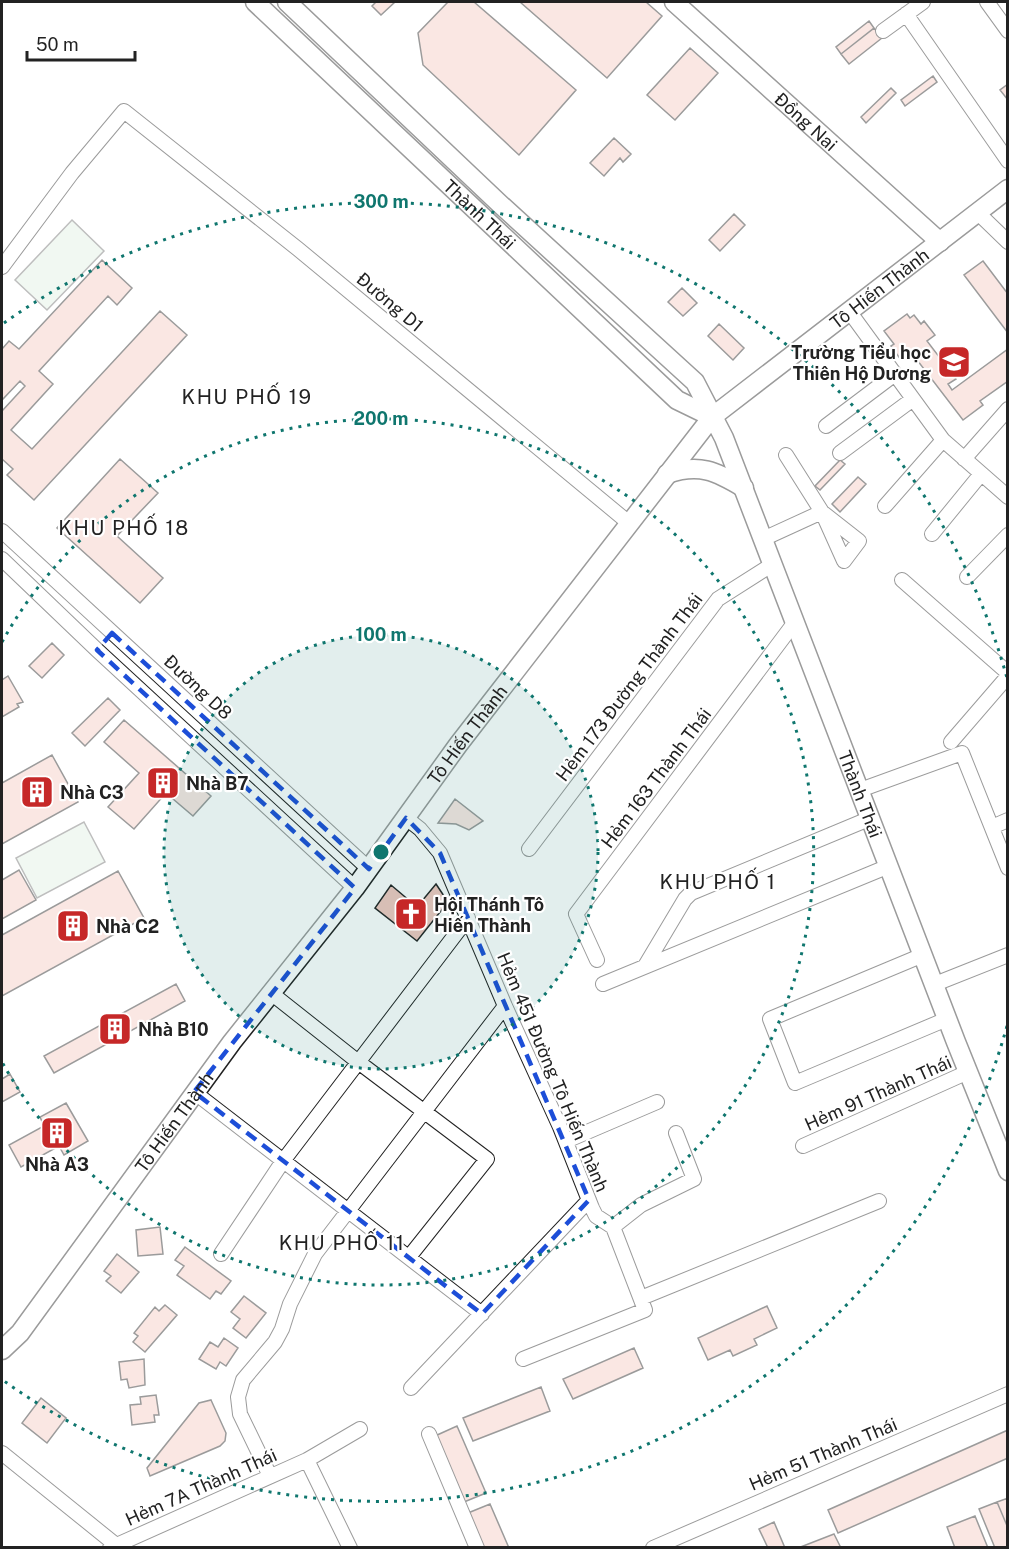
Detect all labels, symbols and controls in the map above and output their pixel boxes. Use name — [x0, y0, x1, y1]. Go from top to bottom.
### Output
scale bar — [27, 24, 135, 62]
text: 50 m — [36, 34, 79, 55]
street label: Đồng Nai — [771, 88, 842, 155]
street label: Thành Thái — [439, 175, 520, 253]
text: 300 m — [353, 191, 409, 212]
street label: Tô Hiến Thành — [826, 244, 933, 333]
street label: Đường D1 — [352, 268, 428, 336]
place label: Trường Tiểu học Thiên Hộ Dương — [791, 342, 931, 384]
school or university icon: Trường Tiểu học Thiên Hộ Dương — [936, 344, 972, 380]
district label: KHU PHỐ 19 — [182, 382, 312, 409]
text: 200 m — [354, 408, 408, 429]
district label: KHU PHỐ 18 — [58, 513, 190, 540]
street label: Hẻm 173 Đường Thành Thái — [551, 589, 707, 785]
text: 100 m — [355, 624, 407, 645]
street label: Đường D8 — [160, 650, 236, 724]
street label: Tô Hiến Thành — [423, 681, 511, 788]
street label: Hẻm 163 Thành Thái — [597, 704, 715, 852]
street label: Thành Thái — [835, 747, 887, 841]
building icon: Nhà B7 — [145, 765, 181, 801]
place label: Nhà B7 — [186, 773, 249, 794]
building icon: Nhà C3 — [19, 774, 55, 810]
place label: Nhà C3 — [60, 782, 124, 803]
centre of rings — [371, 842, 391, 862]
district label: KHU PHỐ 1 — [660, 867, 776, 894]
place label: Hội Thánh Tô Hiến Thành — [434, 894, 544, 936]
church icon: Hội Thánh Tô Hiến Thành — [393, 896, 429, 932]
building icon: Nhà C2 — [55, 908, 91, 944]
place label: Nhà C2 — [96, 916, 159, 937]
street label: Hẻm 451 Đường Tô Hiến Thành — [493, 949, 613, 1195]
building icon: Nhà B10 — [97, 1011, 133, 1047]
place label: Nhà B10 — [138, 1019, 209, 1040]
street label: Hẻm 91 Thành Thái — [801, 1051, 955, 1135]
street label: Tô Hiến Thành — [130, 1068, 217, 1176]
building icon: Nhà A3 — [39, 1115, 75, 1151]
place label: Nhà A3 — [25, 1154, 89, 1175]
district label: KHU PHỐ 11 — [279, 1228, 405, 1255]
street label: Hẻm 51 Thành Thái — [746, 1413, 900, 1495]
street label: Hẻm 7A Thành Thái — [122, 1444, 280, 1530]

